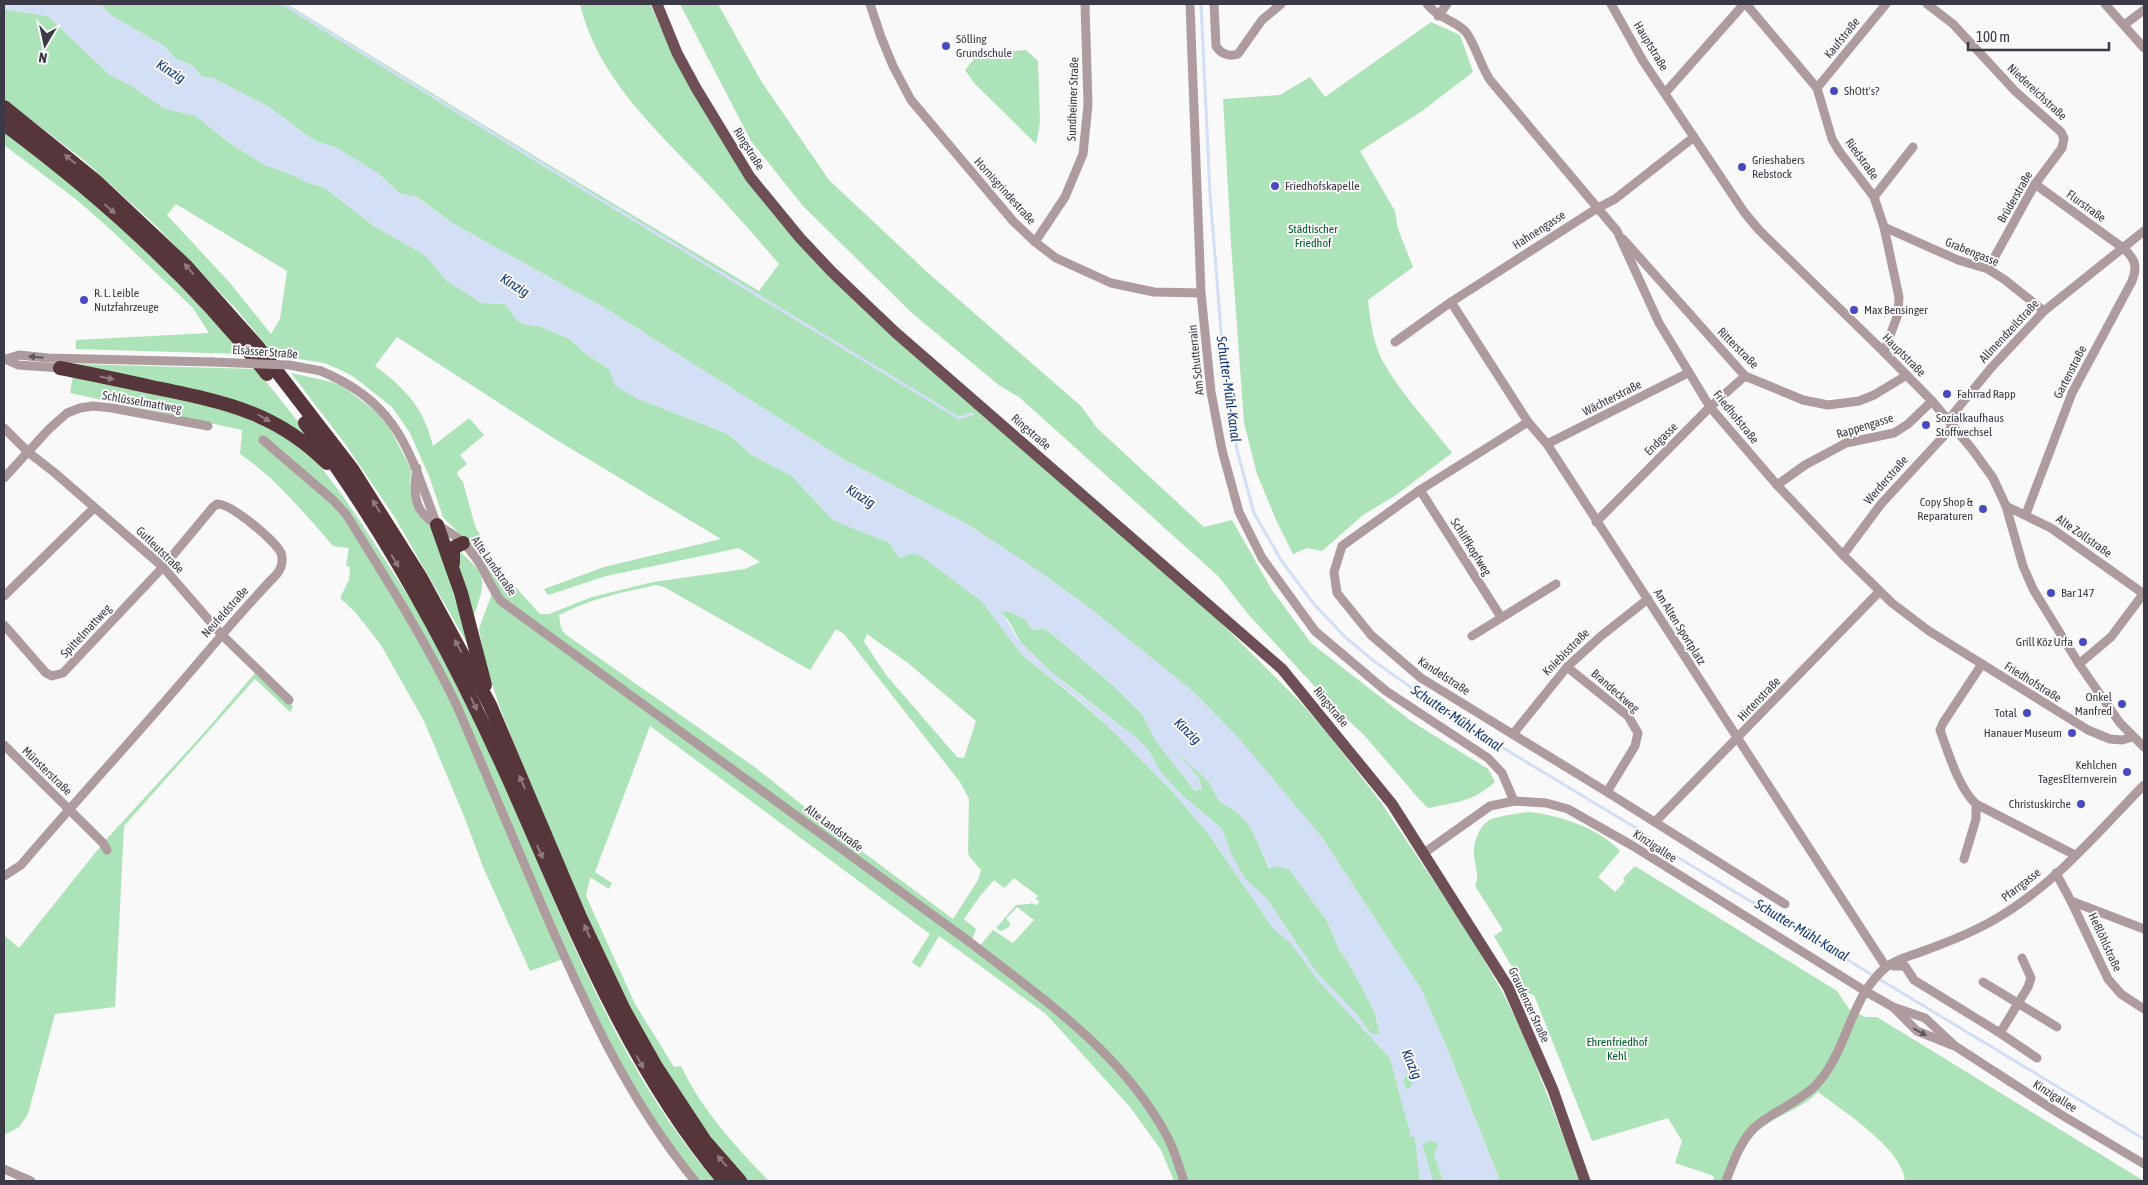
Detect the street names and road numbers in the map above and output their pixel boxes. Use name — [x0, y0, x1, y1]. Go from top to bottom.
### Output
street label: Kaufstraße — [1821, 15, 1863, 61]
street label: Hauptstraße — [1631, 19, 1671, 73]
street label: Sundheimer Straße — [1065, 57, 1081, 141]
street label: Niedereichstraße — [2004, 61, 2070, 123]
street label: Ringstraße — [731, 125, 767, 173]
street label: Riedstraße — [1842, 136, 1882, 182]
street label: Hornisgrindestraße — [971, 155, 1039, 227]
street label: Brüderstraße — [1995, 169, 2035, 225]
street label: Flurstraße — [2064, 187, 2108, 225]
street label: Hahnengasse — [1510, 208, 1568, 252]
street label: Grabengasse — [1943, 235, 2001, 269]
street label: Allmendzeilstraße — [1976, 297, 2042, 365]
street label: Am Schutterrain — [1185, 324, 1207, 396]
street label: Ritterstraße — [1715, 325, 1761, 371]
street label: Hauptstraße — [1880, 331, 1928, 379]
street label: Elsässer Straße — [232, 343, 298, 361]
street label: Gartenstraße — [2051, 343, 2089, 401]
street label: Wächterstraße — [1580, 377, 1644, 419]
street label: Schlüsselmattweg — [101, 388, 184, 416]
street label: Friedhofstraße — [1710, 388, 1762, 446]
street label: Ringstraße — [1009, 411, 1053, 453]
street label: Rappengasse — [1835, 411, 1895, 441]
street label: Endgasse — [1642, 420, 1680, 458]
street label: Werderstraße — [1861, 453, 1911, 507]
street label: Alte Zollstraße — [2054, 512, 2114, 560]
street label: Schliffkopfweg — [1448, 516, 1495, 579]
street label: Gutleutstraße — [133, 524, 187, 576]
street label: Alte Landstraße — [469, 534, 519, 598]
street label: Neufeldstraße — [199, 584, 251, 640]
street label: Am Alten Sportplatz — [1651, 586, 1709, 668]
street label: Spittelmattweg — [58, 601, 115, 661]
street label: Kniebisstraße — [1540, 626, 1592, 678]
street label: Kandelstraße — [1415, 654, 1473, 698]
street label: Friedhofstraße — [2002, 659, 2064, 705]
street label: Brandeckweg — [1588, 666, 1642, 716]
street label: Hirtenstraße — [1735, 674, 1783, 724]
street label: Ringstraße — [1311, 684, 1351, 730]
street label: Münsterstraße — [19, 744, 75, 798]
street label: Alte Landstraße — [802, 802, 866, 854]
street label: Kinzigallee — [1631, 827, 1679, 865]
street label: Pfarrgasse — [1999, 865, 2043, 905]
street label: Heßlöhlstraße — [2085, 910, 2125, 974]
street label: Graudenzer Straße — [1505, 965, 1553, 1045]
street label: Kinzigallee — [2030, 1077, 2080, 1115]

